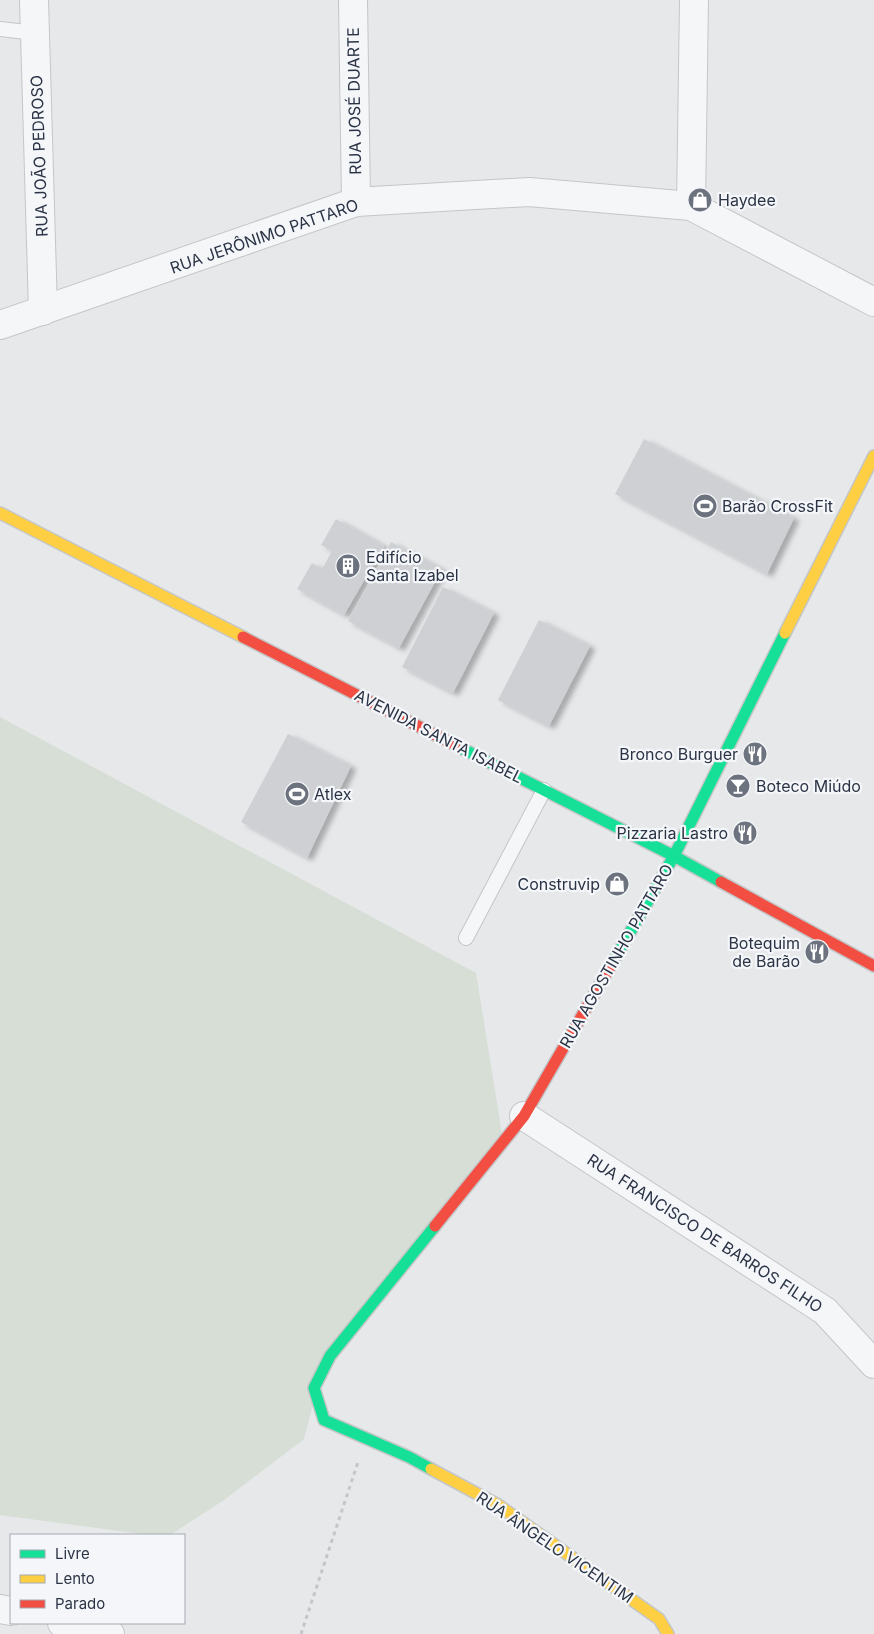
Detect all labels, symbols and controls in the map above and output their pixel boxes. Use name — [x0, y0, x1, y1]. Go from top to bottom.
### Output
street label: RUA JOSÉ DUARTE — [343, 27, 365, 175]
street label: RUA JOÃO PEDROSO — [26, 75, 52, 237]
shop icon: Haydee — [687, 187, 713, 213]
place label: Haydee — [718, 190, 776, 210]
street label: RUA JERÔNIMO PATTARO — [167, 194, 361, 278]
sports icon: Barão CrossFit — [692, 493, 718, 519]
place label: Barão CrossFit — [722, 496, 833, 516]
place label: Edifício Santa Izabel — [366, 547, 459, 585]
building icon: Edifício Santa Izabel — [335, 553, 361, 579]
street label: AVENIDA SANTA ISABEL — [352, 685, 526, 787]
restaurant icon: Bronco Burguer — [742, 741, 768, 767]
place label: Bronco Burguer — [619, 744, 738, 764]
bar icon: Boteco Miúdo — [725, 773, 751, 799]
place label: Boteco Miúdo — [756, 776, 861, 796]
sports icon: Atlex — [284, 781, 310, 807]
place label: Atlex — [314, 784, 352, 804]
restaurant icon: Pizzaria Lastro — [732, 820, 758, 846]
place label: Pizzaria Lastro — [617, 823, 728, 843]
street label: RUA AGOSTINHO PATTARO — [555, 860, 677, 1052]
shop icon: Construvip — [604, 871, 630, 897]
place label: Construvip — [517, 874, 600, 894]
place label: Botequim de Barão — [728, 933, 800, 971]
restaurant icon: Botequim de Barão — [804, 939, 830, 965]
street label: RUA FRANCISCO DE BARROS FILHO — [584, 1149, 826, 1317]
street label: RUA ÂNGELO VICENTIM — [473, 1487, 637, 1607]
legend — [10, 1534, 185, 1624]
text: Livre — [55, 1544, 90, 1563]
text: Lento — [55, 1569, 95, 1588]
text: Parado — [55, 1594, 105, 1613]

